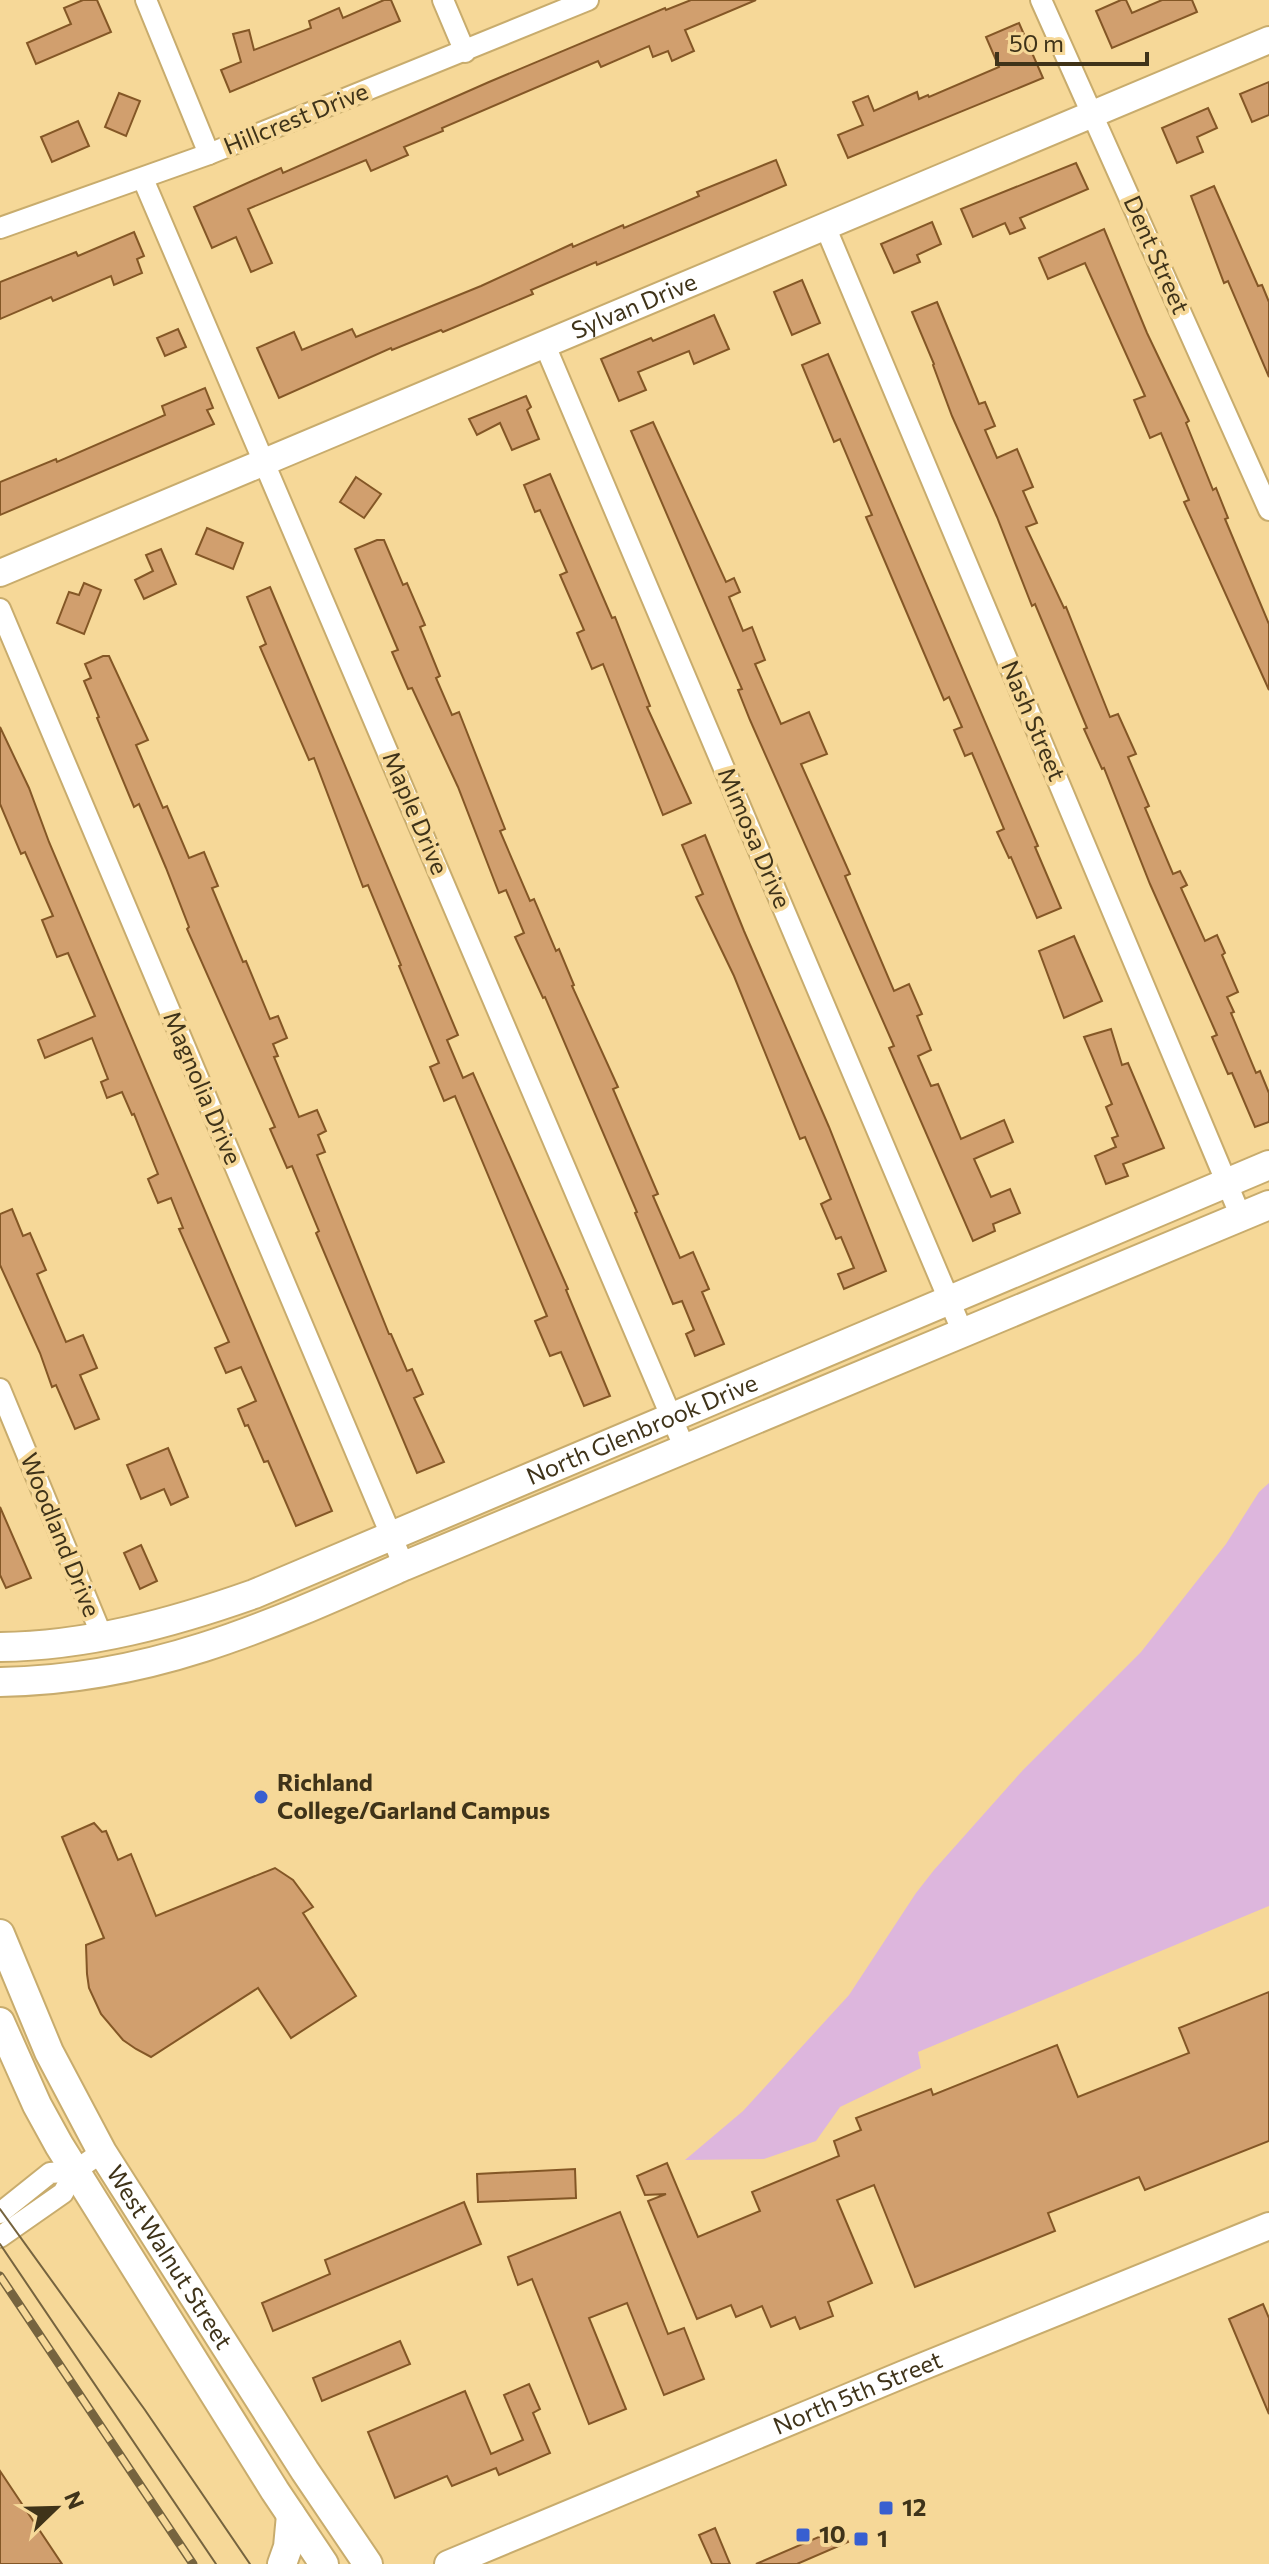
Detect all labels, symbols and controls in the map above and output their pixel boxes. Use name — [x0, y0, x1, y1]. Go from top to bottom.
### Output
scale bar — [997, 16, 1147, 66]
text: 50 m — [1009, 28, 1064, 57]
street label: Hillcrest Drive — [219, 75, 372, 160]
street label: Dent Street — [1118, 191, 1196, 318]
street label: Sylvan Drive — [567, 266, 701, 344]
street label: Nash Street — [996, 656, 1073, 785]
street label: Maple Drive — [377, 747, 455, 878]
street label: Mimosa Drive — [713, 763, 798, 912]
street label: Magnolia Drive — [158, 1006, 249, 1168]
street label: North Glenbrook Drive — [522, 1367, 761, 1490]
street label: Woodland Drive — [15, 1448, 107, 1621]
place label: Richland College/Garland Campus — [277, 1767, 550, 1824]
marker: Richland College/Garland Campus — [252, 1788, 270, 1806]
street label: West Walnut Street — [101, 2159, 240, 2354]
street label: North 5th Street — [769, 2344, 946, 2440]
north arrow — [16, 2468, 96, 2548]
text: N — [59, 2487, 91, 2513]
place label: 12 — [902, 2492, 927, 2521]
marker: 12 — [877, 2499, 895, 2517]
place label: 10 — [819, 2519, 846, 2548]
place label: 1 — [877, 2523, 888, 2552]
marker: 10 — [794, 2526, 812, 2544]
marker: 1 — [852, 2530, 870, 2548]

